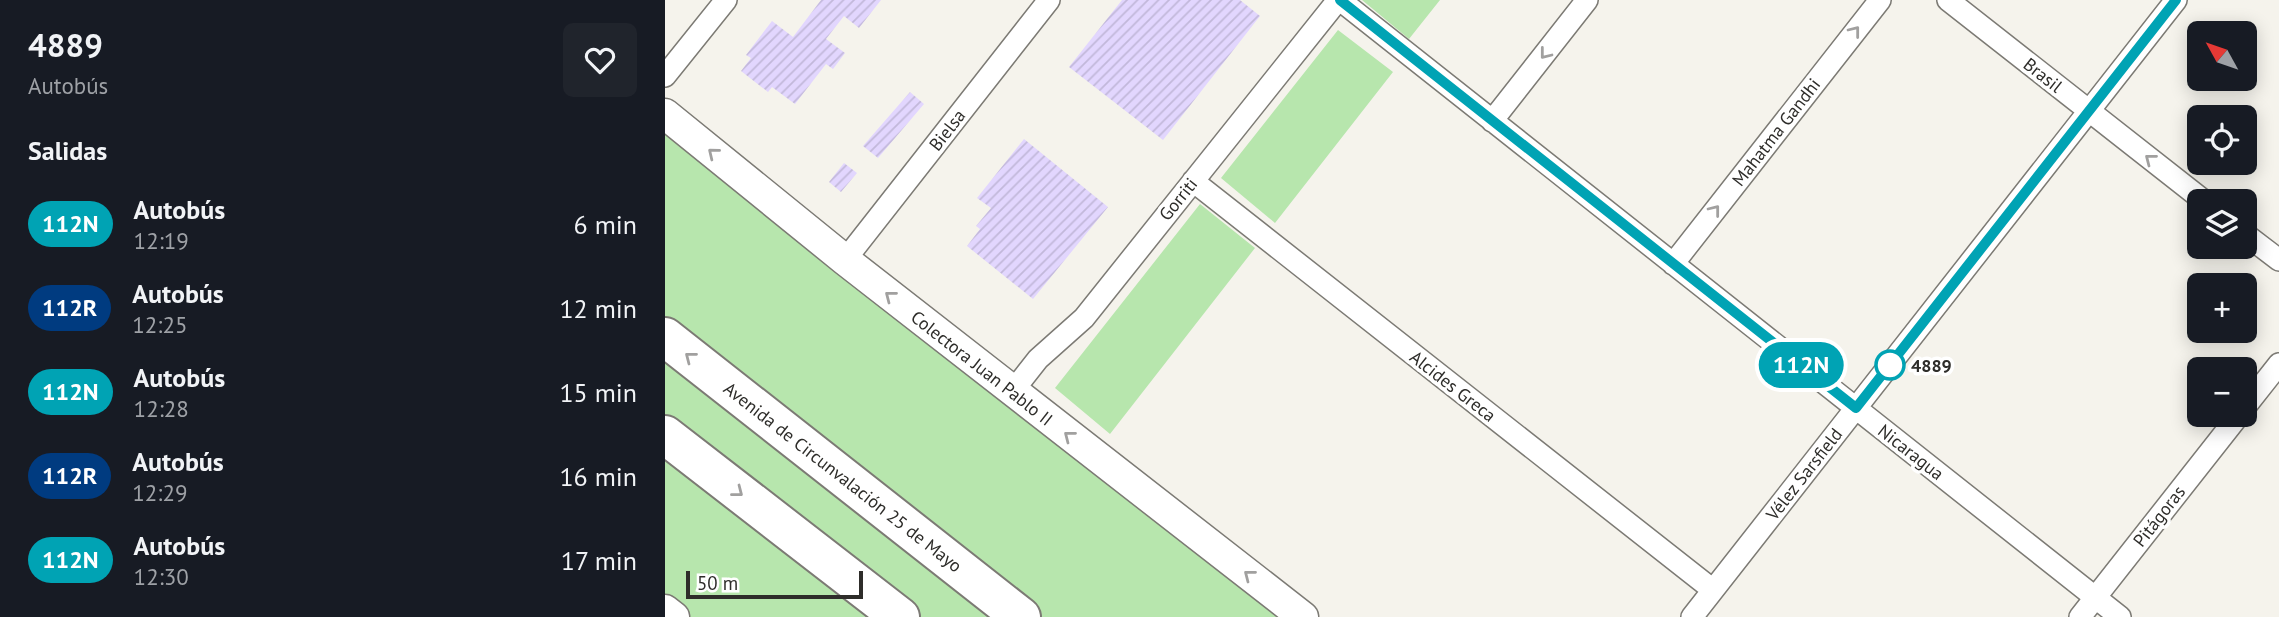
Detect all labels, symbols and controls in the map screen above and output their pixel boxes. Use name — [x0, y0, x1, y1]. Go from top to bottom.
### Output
north arrow — [2187, 21, 2257, 91]
map controls — [2187, 21, 2257, 427]
text: 4889 — [28, 23, 103, 66]
button: heart — [563, 23, 637, 97]
one-way arrow — [1847, 26, 1860, 39]
one-way arrow — [1541, 46, 1554, 58]
street label: Brasil — [2019, 53, 2068, 98]
text: Autobús — [28, 71, 108, 100]
street label: Mahatma Gandhi — [1727, 73, 1825, 191]
street label: Bielsa — [924, 105, 970, 155]
button: locate — [2187, 105, 2257, 175]
text: Salidas — [28, 134, 107, 167]
one-way arrow — [708, 148, 720, 161]
one-way arrow — [2146, 155, 2159, 167]
street label: Gorriti — [1154, 173, 1202, 225]
button: layers — [2187, 189, 2257, 259]
text: Autobús — [134, 193, 225, 226]
one-way arrow — [1707, 205, 1719, 218]
text: 112N — [42, 208, 99, 239]
text: 6 min — [574, 208, 637, 241]
text: 12:19 — [134, 226, 189, 255]
button: + — [2187, 273, 2257, 343]
text: Autobús — [132, 277, 224, 310]
one-way arrow — [885, 291, 897, 304]
text: 112R — [42, 292, 97, 323]
text: 12 min — [559, 292, 637, 325]
street label: Colectora Juan Pablo II — [906, 305, 1058, 431]
text: 12:25 — [132, 310, 187, 339]
line badge: 112N — [1752, 342, 1850, 388]
street label: Alcides Greca — [1405, 345, 1501, 427]
text: 112N — [1773, 349, 1829, 380]
marker: 4889 — [1875, 350, 1905, 380]
one-way arrow — [686, 353, 698, 366]
place label: 4889 — [1911, 354, 1952, 377]
button: − — [2187, 357, 2257, 427]
text: Autobús — [134, 361, 225, 394]
text: 112N — [42, 376, 99, 407]
text: 15 min — [559, 376, 637, 409]
street label: Avenida de Circunvalación 25 de Mayo — [719, 377, 967, 577]
text: 12:28 — [134, 394, 189, 423]
street label: Nicaragua — [1873, 419, 1949, 485]
street label: Vélez Sarsfield — [1760, 423, 1847, 526]
one-way arrow — [1064, 431, 1076, 444]
text: Autobús — [132, 445, 224, 478]
text: 112R — [42, 460, 97, 491]
text: 16 min — [559, 460, 637, 493]
text: 12:29 — [132, 478, 187, 507]
street label: Pitágoras — [2128, 481, 2190, 551]
one-way arrow — [731, 484, 743, 497]
text: Autobús — [134, 529, 225, 562]
text: 112N — [42, 544, 99, 575]
text: 17 min — [561, 544, 637, 577]
text: 12:30 — [134, 562, 189, 591]
scale bar — [686, 568, 863, 600]
text: 50 m — [697, 571, 738, 595]
one-way arrow — [1244, 571, 1256, 584]

